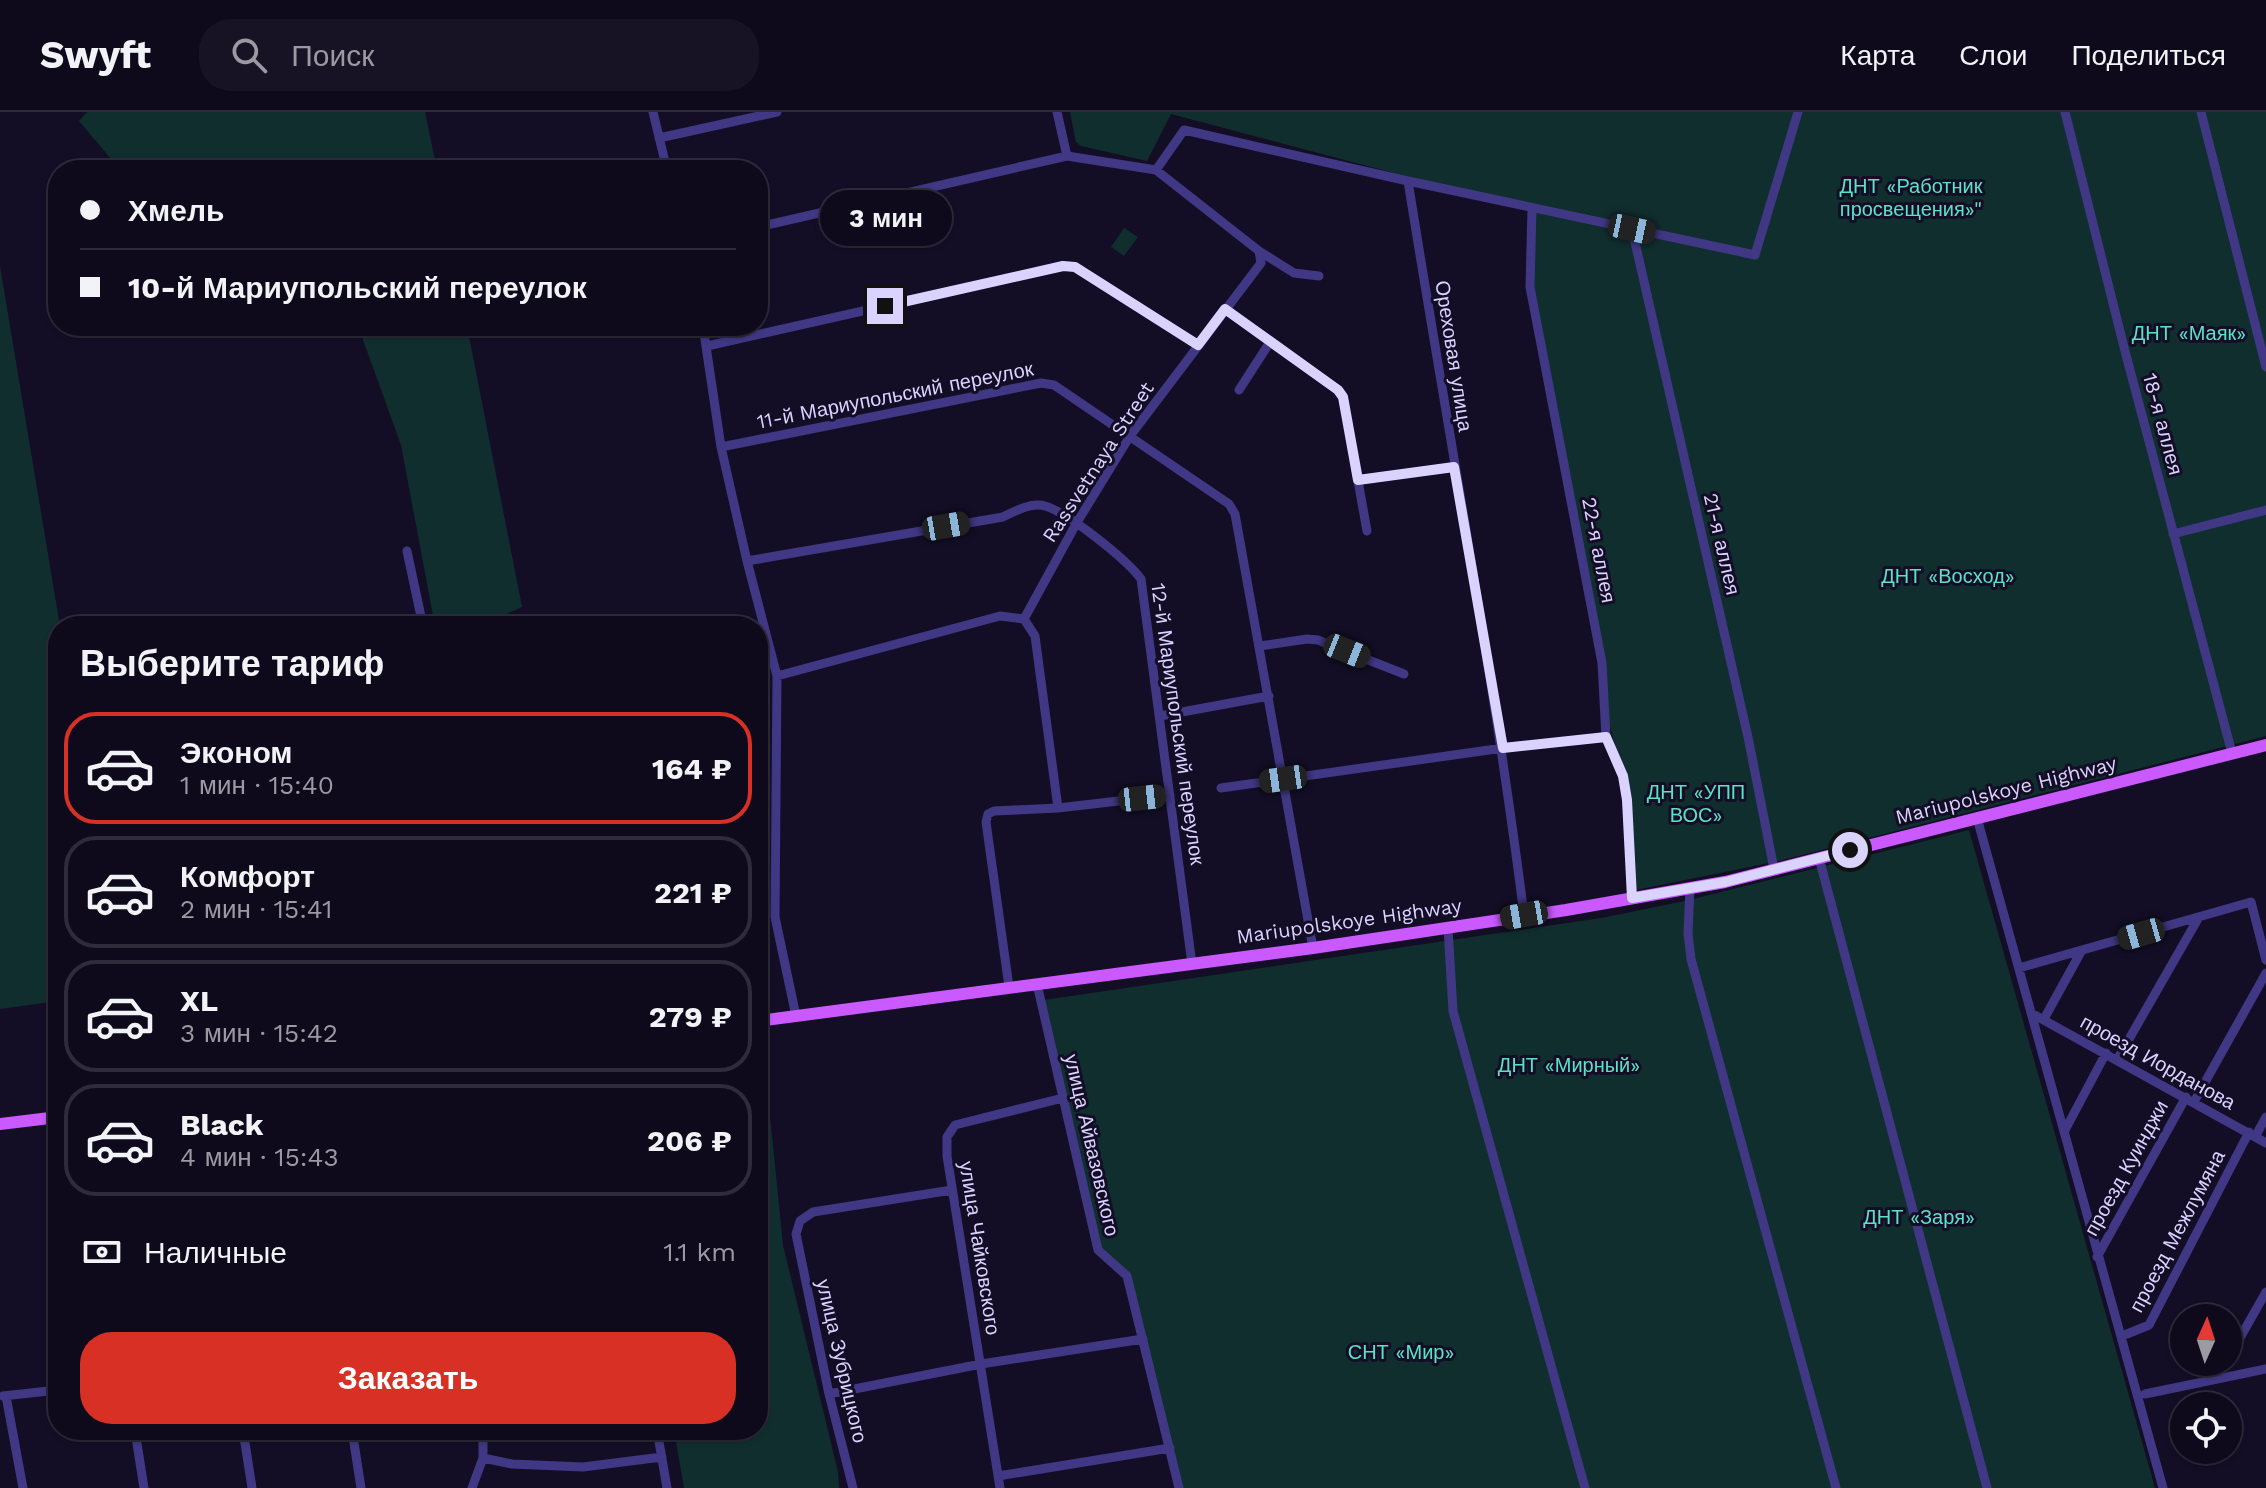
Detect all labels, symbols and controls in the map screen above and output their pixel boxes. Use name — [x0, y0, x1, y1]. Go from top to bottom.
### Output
search box — [199, 19, 759, 91]
text: Swyft — [40, 33, 151, 77]
icon: search — [227, 33, 271, 77]
text: Поиск — [291, 38, 374, 73]
text: Карта — [1840, 39, 1915, 72]
text: Слои — [1959, 39, 2027, 72]
text: Поделиться — [2071, 39, 2226, 72]
park label: ДНТ «Работник просвещения»" — [1840, 174, 1983, 221]
callout: 3 мин — [819, 190, 951, 246]
text: Хмель — [128, 193, 224, 228]
text: 3 мин — [849, 203, 923, 233]
car — [1606, 212, 1658, 246]
text: 10-й Мариупольский переулок — [128, 270, 587, 305]
street label: Ореховая улица — [1430, 279, 1478, 434]
route end — [867, 288, 903, 324]
park label: ДНТ «Маяк» — [2132, 321, 2246, 345]
street label: 11-й Мариупольский переулок — [755, 356, 1035, 434]
street label: 18-я аллея — [2138, 370, 2188, 478]
street label: Rassvetnaya Street — [1037, 377, 1159, 547]
street label: 21-я аллея — [1699, 491, 1745, 597]
street label: 22-я аллея — [1577, 495, 1621, 605]
car — [920, 510, 972, 542]
park label: ДНТ «Восход» — [1881, 564, 2015, 588]
street label: 12-й Мариупольский переулок — [1146, 582, 1210, 867]
car — [1320, 631, 1374, 671]
text: Выберите тариф — [80, 643, 384, 685]
icon: car — [84, 732, 156, 804]
text: Эконом — [180, 735, 293, 770]
text: 164 ₽ — [652, 751, 732, 786]
street label: Mariupolskoye Highway — [1893, 751, 2120, 829]
car — [1258, 764, 1308, 794]
text: 1 мин · 15:40 — [180, 770, 334, 800]
park label: ДНТ «УПП ВОС» — [1647, 780, 1745, 827]
car — [1117, 784, 1167, 812]
route start — [1832, 832, 1868, 868]
icon: car — [84, 856, 156, 928]
text: Комфорт — [180, 859, 315, 894]
text: 221 ₽ — [654, 875, 732, 910]
street label: Mariupolskoye Highway — [1235, 893, 1464, 949]
text: 2 мин · 15:41 — [180, 894, 332, 924]
car — [1498, 899, 1550, 931]
car — [2115, 916, 2167, 952]
icon: car — [84, 980, 156, 1052]
text: XL — [180, 983, 218, 1018]
text: 279 ₽ — [649, 999, 732, 1034]
street label: проезд Иорданова — [2076, 1009, 2241, 1115]
text: 3 мин · 15:42 — [180, 1018, 338, 1048]
street label: улица Айвазовского — [1059, 1052, 1125, 1238]
park label: ДНТ «Мирный» — [1498, 1053, 1640, 1077]
street label: проезд Куинджи — [2079, 1096, 2173, 1240]
icon: car — [84, 1104, 156, 1176]
text: Black — [180, 1107, 264, 1142]
text: 206 ₽ — [647, 1123, 732, 1158]
text: 4 мин · 15:43 — [180, 1142, 339, 1172]
street label: проезд Межлумяна — [2124, 1145, 2230, 1316]
street label: улица Чайковского — [954, 1159, 1006, 1337]
park label: ДНТ «Заря» — [1863, 1205, 1975, 1229]
icon: cash — [80, 1230, 124, 1274]
text: Наличные — [144, 1235, 287, 1270]
text: 1.1 km — [663, 1237, 736, 1267]
street label: улица Зубрицкого — [811, 1277, 873, 1445]
north arrow — [2170, 1304, 2242, 1376]
map controls — [2170, 1304, 2242, 1464]
button: Заказать — [80, 1332, 736, 1424]
park label: СНТ «Мир» — [1348, 1340, 1454, 1364]
button: locate — [2170, 1392, 2242, 1464]

